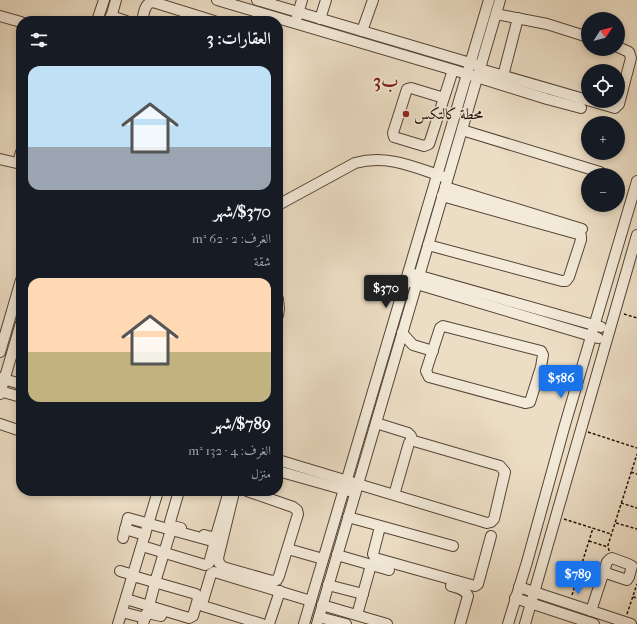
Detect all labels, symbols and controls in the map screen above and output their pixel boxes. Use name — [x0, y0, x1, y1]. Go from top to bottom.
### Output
north arrow — [581, 12, 625, 56]
map controls — [581, 12, 625, 212]
text: العقارات: 3 — [207, 28, 271, 48]
icon: filters — [28, 29, 50, 51]
button: locate — [581, 64, 625, 108]
district label: ب3 — [373, 70, 399, 93]
icon: home — [114, 92, 186, 164]
place label: محطة كالتكس — [414, 105, 483, 124]
marker: محطة كالتكس — [401, 109, 411, 119]
button: + — [581, 116, 625, 160]
button: − — [581, 168, 625, 212]
text: $370/شهر — [213, 201, 271, 221]
text: الغرف: 2 · 62 m² — [192, 231, 271, 246]
text: شقة — [254, 254, 271, 269]
pin: $370 — [362, 275, 410, 309]
text: $370 — [373, 280, 399, 295]
icon: home — [114, 304, 186, 376]
pin: $586 — [537, 365, 585, 399]
text: $586 — [548, 370, 574, 385]
text: $789/شهر — [212, 413, 271, 433]
text: الغرف: 4 · 132 m² — [188, 443, 271, 458]
text: منزل — [251, 466, 271, 481]
pin: $789 — [554, 561, 602, 595]
text: $789 — [565, 566, 591, 581]

